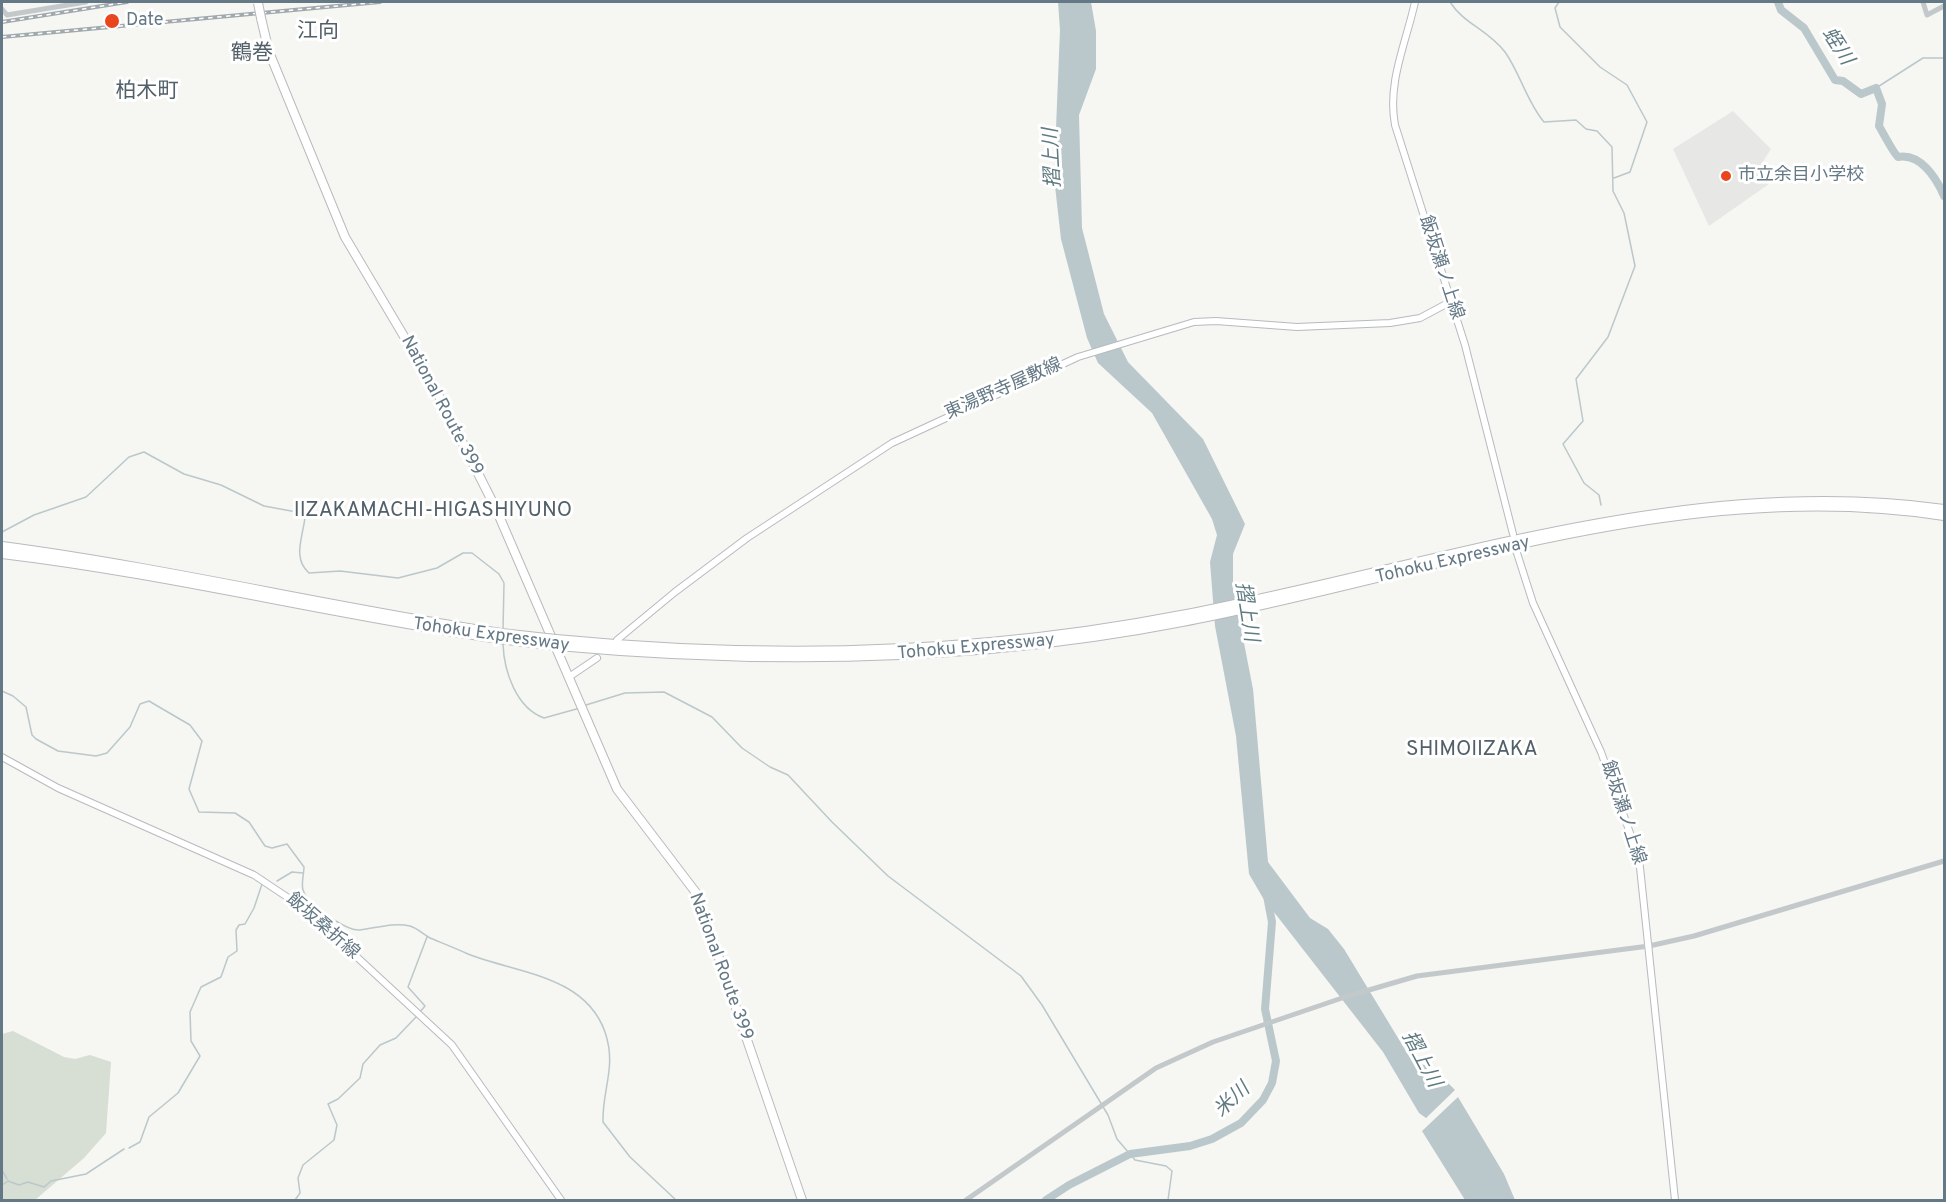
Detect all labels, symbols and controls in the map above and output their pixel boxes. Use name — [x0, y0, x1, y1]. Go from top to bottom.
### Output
place label: Date — [126, 10, 163, 32]
marker: Date — [103, 12, 121, 30]
district label: 江向 — [297, 20, 339, 46]
water label: 蛭川 — [1815, 24, 1857, 70]
district label: 鶴巻 — [231, 42, 273, 68]
district label: 柏木町 — [116, 80, 178, 106]
water label: 摺上川 — [1040, 127, 1068, 189]
place label: 市立余目小学校 — [1738, 165, 1864, 187]
marker: 市立余目小学校 — [1719, 169, 1733, 183]
street label: 飯坂瀬ノ上線 — [1413, 213, 1467, 323]
street label: National Route 399 — [395, 332, 487, 480]
street label: 東湯野寺屋敷線 — [942, 355, 1066, 425]
district label: IIZAKAMACHI-HIGASHIYUNO — [277, 499, 589, 525]
street label: Tohoku Expressway — [1374, 533, 1532, 589]
water label: 摺上川 — [1228, 580, 1262, 644]
street label: Tohoku Expressway — [411, 614, 571, 658]
street label: Tohoku Expressway — [897, 630, 1055, 666]
district label: SHIMOIIZAKA — [1398, 738, 1546, 764]
street label: 飯坂瀬ノ上線 — [1595, 758, 1649, 868]
street label: 飯坂桑折線 — [281, 889, 363, 965]
street label: National Route 399 — [683, 890, 757, 1044]
water label: 摺上川 — [1395, 1028, 1445, 1092]
water label: 米川 — [1210, 1079, 1256, 1123]

